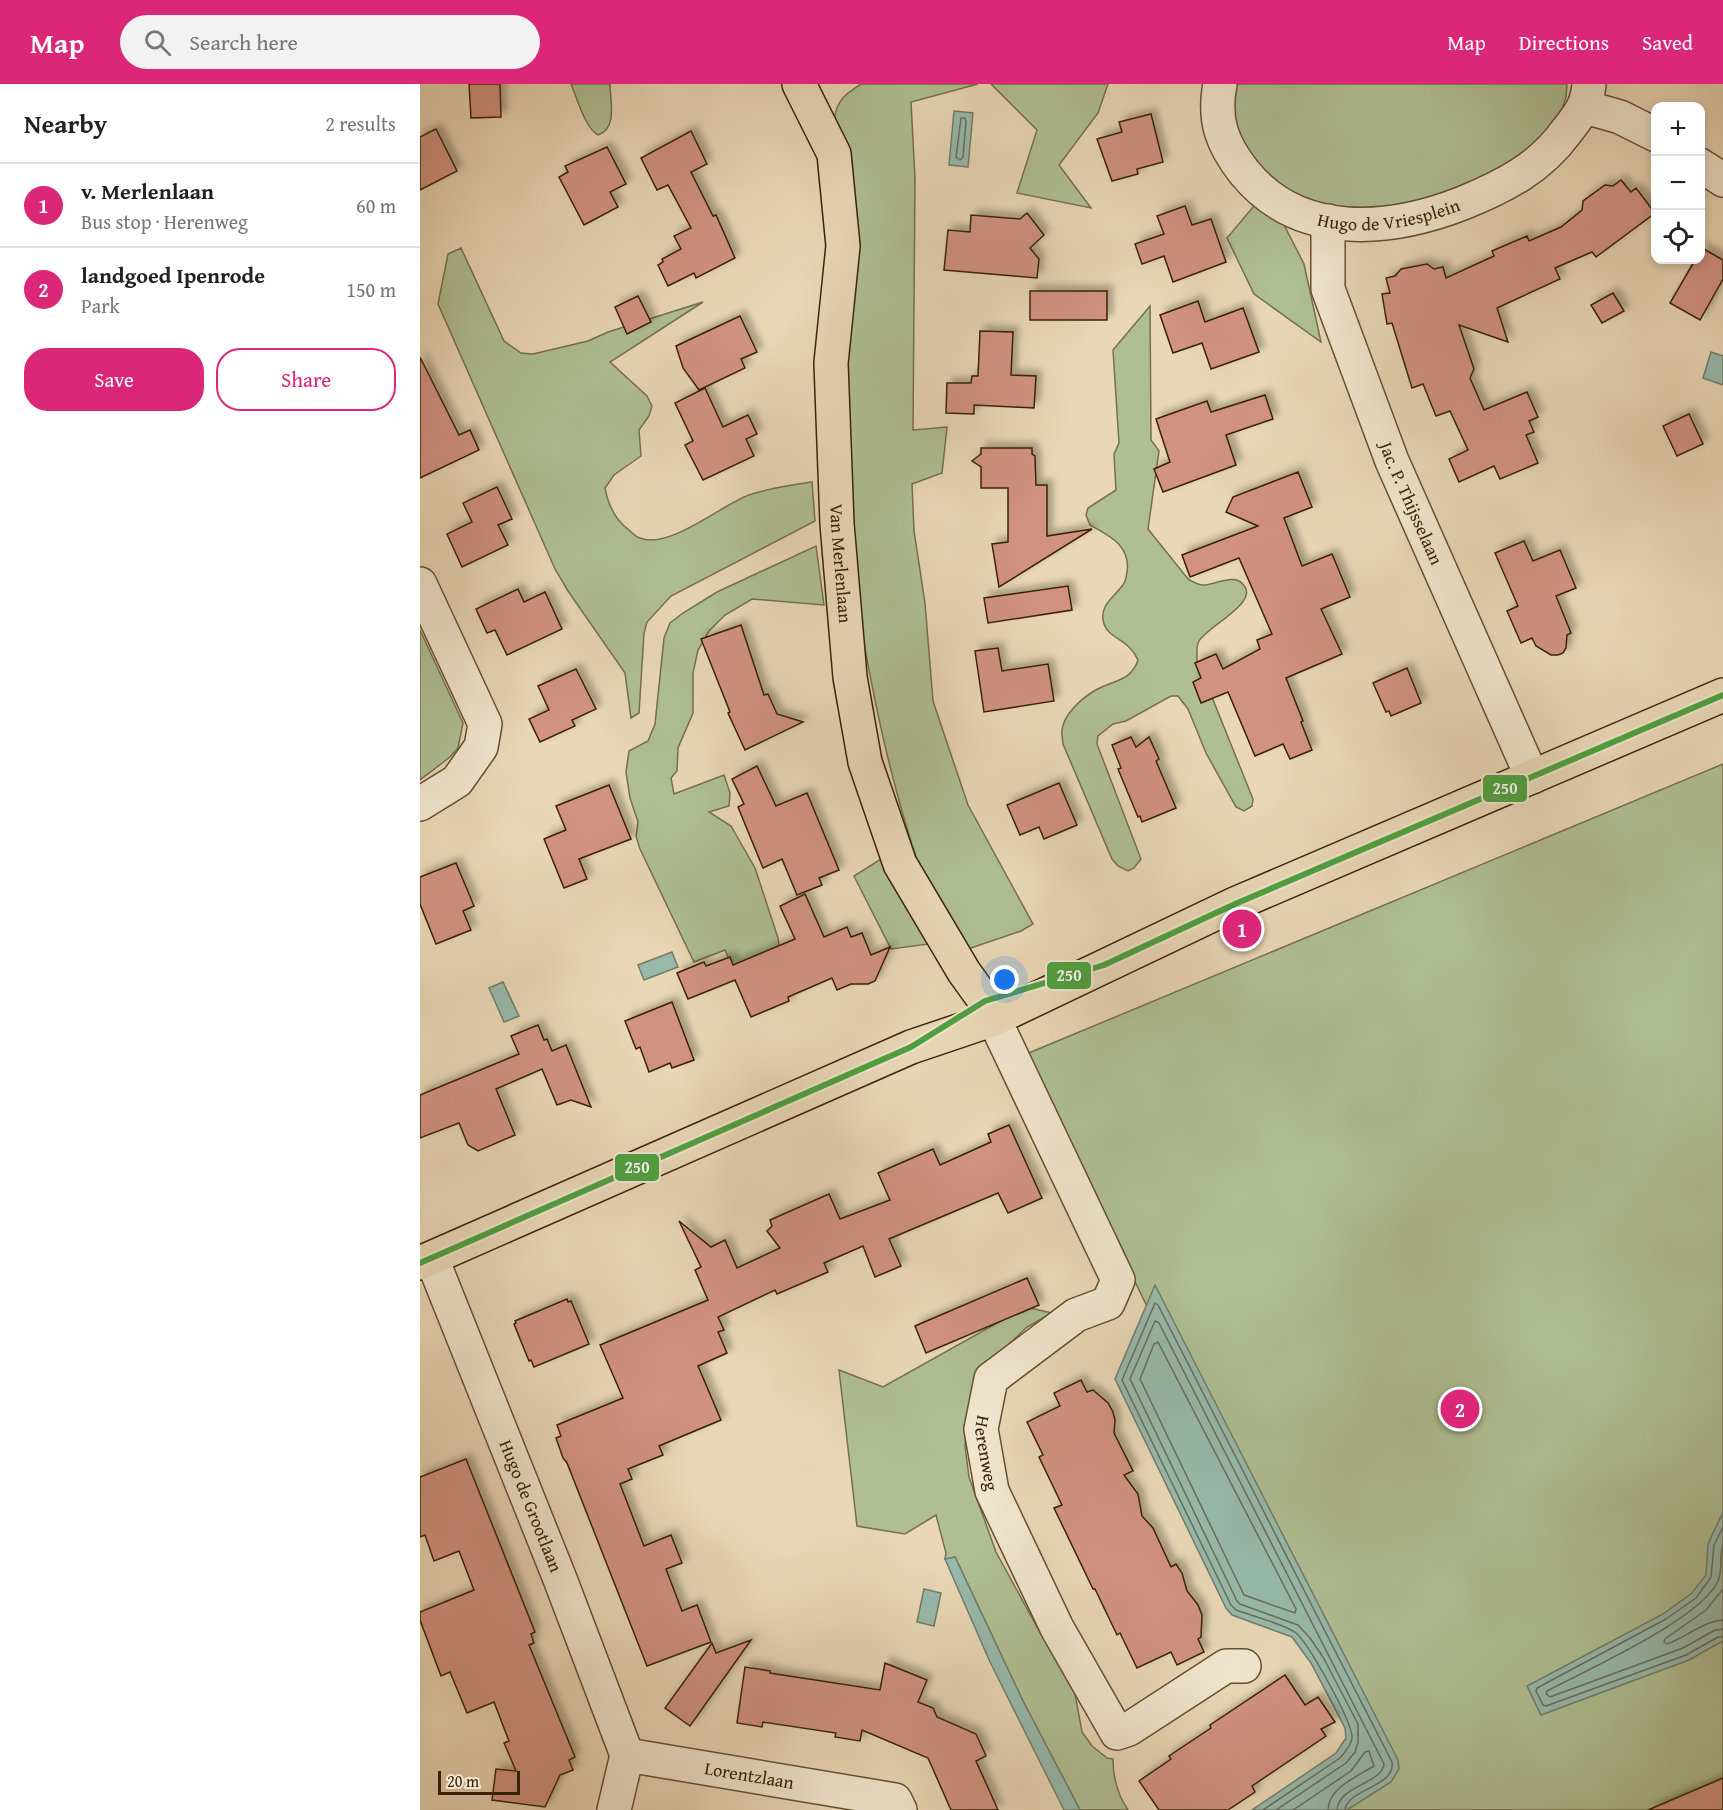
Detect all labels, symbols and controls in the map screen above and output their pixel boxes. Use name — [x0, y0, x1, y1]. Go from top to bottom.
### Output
search box — [120, 15, 540, 69]
text: Map — [30, 22, 84, 63]
icon: search — [141, 26, 174, 59]
text: Search here — [189, 26, 298, 58]
text: Map — [1447, 27, 1486, 58]
text: Directions — [1519, 27, 1609, 58]
text: Saved — [1642, 27, 1693, 58]
map controls — [1651, 102, 1705, 264]
button: + — [1651, 102, 1705, 156]
text: Nearby — [24, 104, 107, 143]
text: 2 results — [325, 109, 396, 138]
button: − — [1651, 156, 1705, 210]
text: v. Merlenlaan — [81, 175, 214, 207]
text: 1 — [38, 191, 49, 220]
text: 60 m — [356, 191, 396, 220]
street label: Hugo de Vriesplein — [1315, 191, 1464, 237]
text: Bus stop · Herenweg — [81, 207, 248, 236]
button: locate — [1651, 210, 1705, 264]
text: landgoed Ipenrode — [81, 259, 265, 291]
text: 2 — [38, 275, 49, 304]
text: 150 m — [346, 275, 396, 304]
text: Park — [81, 291, 120, 320]
button: Save — [24, 348, 204, 411]
button: Share — [216, 348, 396, 411]
street label: Jac. P. Thijsselaan — [1372, 436, 1450, 569]
street label: Van Merlenlaan — [823, 503, 859, 624]
line badge: 250 — [1482, 774, 1528, 803]
text: 250 — [1493, 776, 1517, 800]
pin: 1 — [1222, 906, 1262, 952]
line badge: 250 — [1046, 961, 1092, 990]
text: 250 — [1057, 963, 1081, 987]
your location — [990, 965, 1019, 994]
line badge: 250 — [614, 1153, 660, 1182]
text: 250 — [625, 1155, 649, 1179]
pin: 2 — [1440, 1386, 1480, 1432]
street label: Herenweg — [968, 1413, 1006, 1493]
street label: Hugo de Grootlaan — [493, 1436, 570, 1576]
street label: Lorentzlaan — [703, 1754, 796, 1796]
scale bar — [438, 1768, 520, 1796]
text: 20 m — [447, 1769, 479, 1793]

